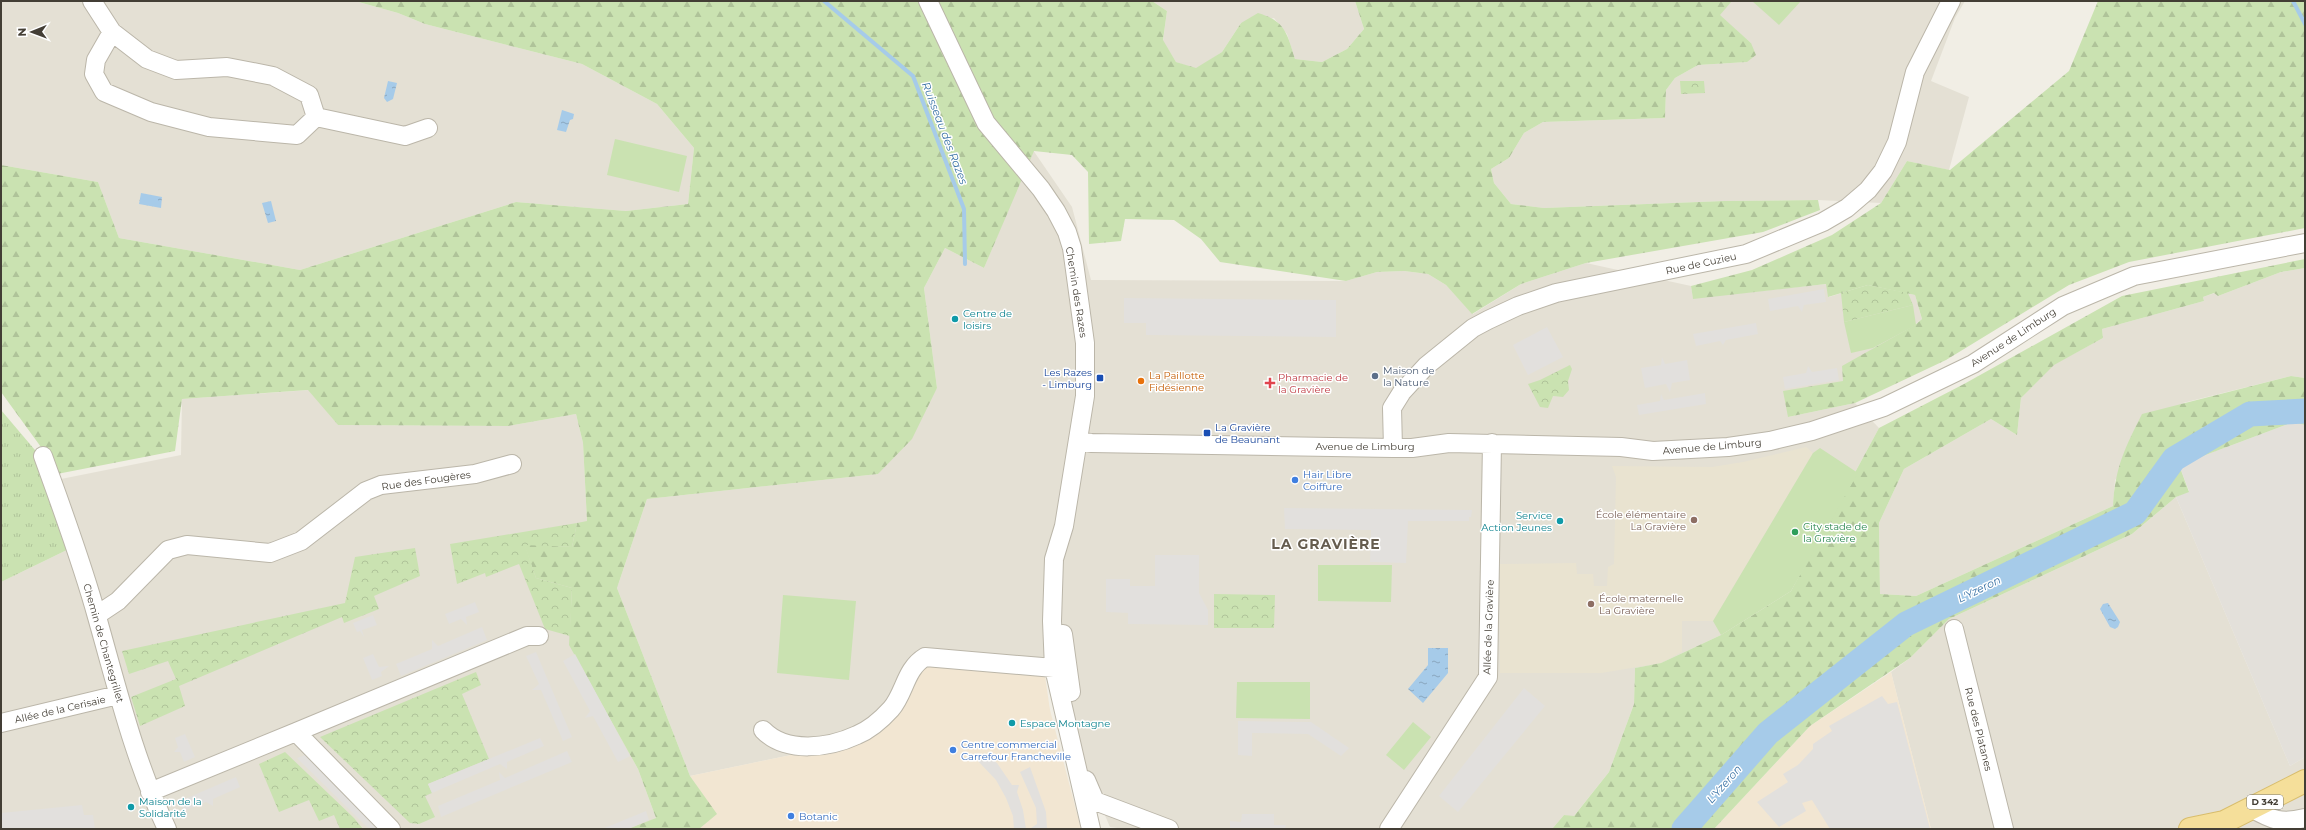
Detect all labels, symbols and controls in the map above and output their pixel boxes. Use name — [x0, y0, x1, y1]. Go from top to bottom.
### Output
north arrow — [12, 12, 52, 52]
text: N — [15, 28, 29, 37]
water label: Ruisseau des Razes — [919, 80, 971, 187]
street label: Chemin des Razes — [1063, 246, 1090, 339]
street label: Rue de Cuzieu — [1664, 250, 1738, 277]
street label: Avenue de Limburg — [1968, 305, 2058, 370]
place label: Centre de loisirs — [963, 307, 1012, 332]
marker: Centre de loisirs — [950, 314, 960, 324]
place label: Maison de la Nature — [1383, 364, 1435, 389]
place label: Les Razes - Limburg — [1042, 366, 1092, 391]
place label: La Paillotte Fidésienne — [1149, 369, 1205, 394]
place label: Pharmacie de la Gravière — [1278, 371, 1348, 396]
marker: Maison de la Nature — [1370, 371, 1380, 381]
marker: Les Razes - Limburg — [1095, 373, 1105, 383]
marker: La Paillotte Fidésienne — [1136, 376, 1146, 386]
marker: Pharmacie de la Gravière — [1265, 378, 1275, 388]
place label: La Gravière de Beaunant — [1215, 421, 1280, 446]
marker: La Gravière de Beaunant — [1202, 428, 1212, 438]
street label: Avenue de Limburg — [1662, 436, 1762, 457]
street label: Avenue de Limburg — [1315, 440, 1415, 453]
street label: Rue des Fougères — [381, 468, 472, 493]
place label: Hair Libre Coiffure — [1303, 468, 1352, 493]
marker: Hair Libre Coiffure — [1290, 475, 1300, 485]
place label: École élémentaire La Gravière — [1596, 508, 1686, 533]
place label: Service Action Jeunes — [1481, 509, 1552, 534]
marker: École élémentaire La Gravière — [1689, 515, 1699, 525]
marker: Service Action Jeunes — [1555, 516, 1565, 526]
place label: City stade de la Gravière — [1803, 520, 1867, 545]
marker: City stade de la Gravière — [1790, 527, 1800, 537]
district label: LA GRAVIÈRE — [1271, 535, 1381, 553]
water label: L'Yzeron — [1955, 573, 2003, 605]
street label: Allée de la Gravière — [1480, 579, 1497, 675]
street label: Chemin de Chantegrillet — [80, 582, 127, 704]
place label: École maternelle La Gravière — [1599, 592, 1683, 617]
marker: École maternelle La Gravière — [1586, 599, 1596, 609]
street label: Rue des Platanes — [1962, 686, 1995, 773]
street label: Allée de la Cerisaie — [13, 693, 107, 726]
place label: Espace Montagne — [1020, 717, 1110, 730]
marker: Espace Montagne — [1007, 718, 1017, 728]
place label: Centre commercial Carrefour Francheville — [961, 738, 1071, 763]
marker: Centre commercial Carrefour Francheville — [948, 745, 958, 755]
water label: L'Yzeron — [1704, 762, 1744, 806]
place label: Maison de la Solidarité — [139, 795, 202, 820]
road number: D 342 — [2247, 795, 2283, 809]
marker: Maison de la Solidarité — [126, 802, 136, 812]
place label: Botanic — [799, 810, 838, 823]
marker: Botanic — [786, 811, 796, 821]

